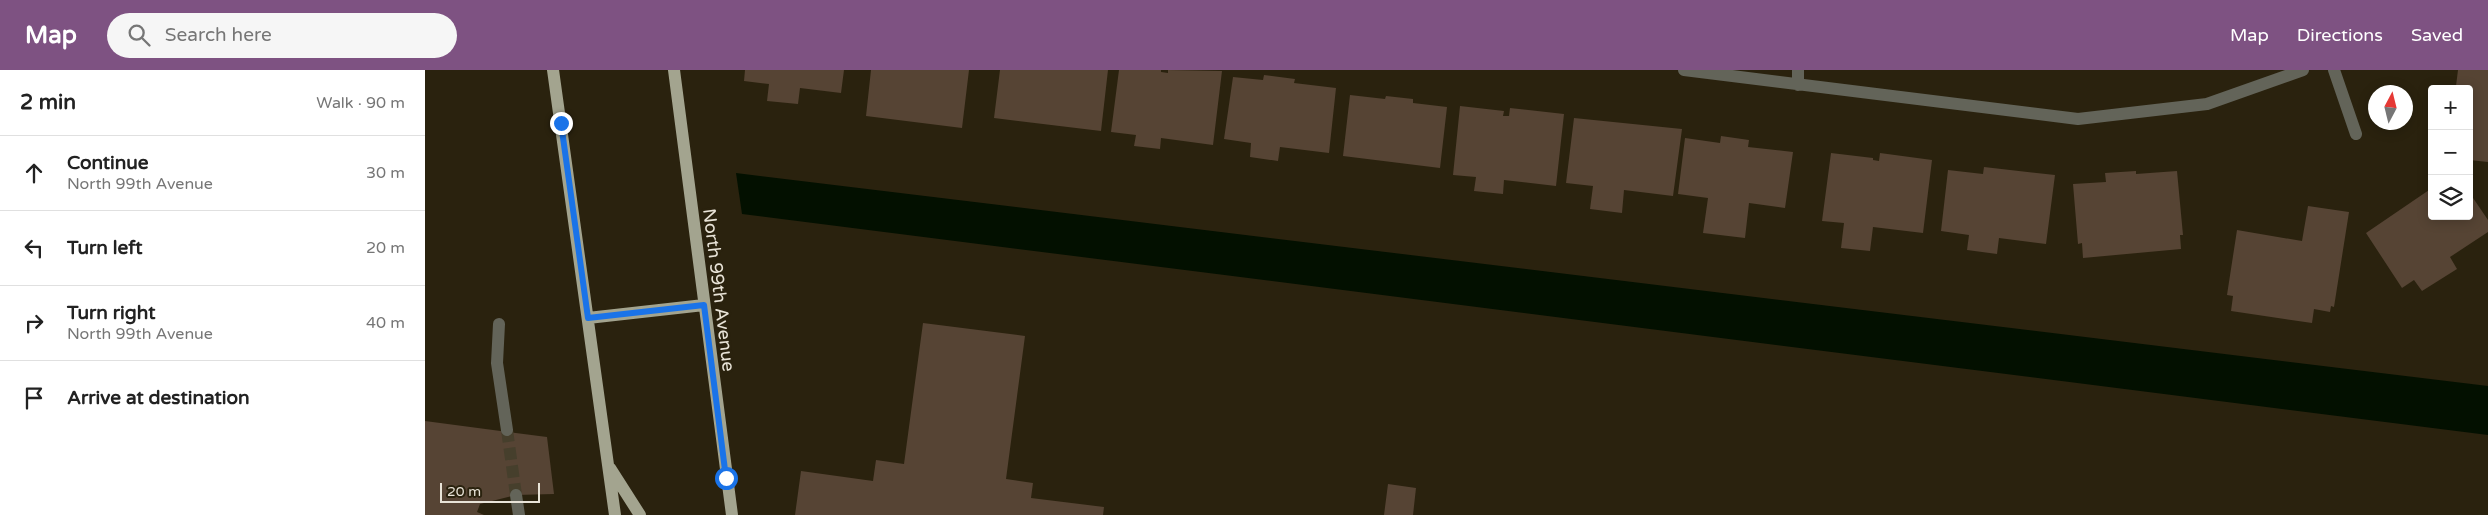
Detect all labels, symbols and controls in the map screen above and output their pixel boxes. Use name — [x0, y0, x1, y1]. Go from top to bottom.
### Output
search box — [107, 13, 457, 58]
text: Map — [25, 21, 77, 50]
icon: search — [125, 21, 153, 49]
text: Search here — [165, 24, 272, 46]
text: Map — [2230, 24, 2269, 46]
text: Directions — [2297, 24, 2383, 46]
text: Saved — [2411, 24, 2463, 46]
north arrow — [2368, 85, 2413, 130]
map controls — [2428, 85, 2473, 220]
button: + — [2428, 85, 2473, 130]
text: 2 min — [20, 90, 76, 115]
text: Walk · 90 m — [316, 93, 405, 113]
route end — [550, 112, 573, 135]
button: − — [2428, 130, 2473, 175]
text: Continue — [67, 152, 149, 174]
icon: ahead — [20, 159, 48, 187]
text: 30 m — [366, 163, 405, 183]
text: North 99th Avenue — [67, 174, 213, 194]
button: layers — [2428, 175, 2473, 220]
street label: North 99th Avenue — [698, 207, 740, 373]
icon: left — [20, 234, 48, 262]
text: Turn left — [67, 237, 143, 259]
text: 20 m — [366, 238, 405, 258]
text: Turn right — [67, 302, 155, 324]
icon: right — [20, 309, 48, 337]
text: 40 m — [366, 313, 405, 333]
text: North 99th Avenue — [67, 324, 213, 344]
icon: arrive — [20, 384, 48, 412]
text: Arrive at destination — [67, 387, 250, 409]
route start — [715, 467, 738, 490]
scale bar — [440, 480, 540, 503]
text: 20 m — [447, 483, 481, 500]

